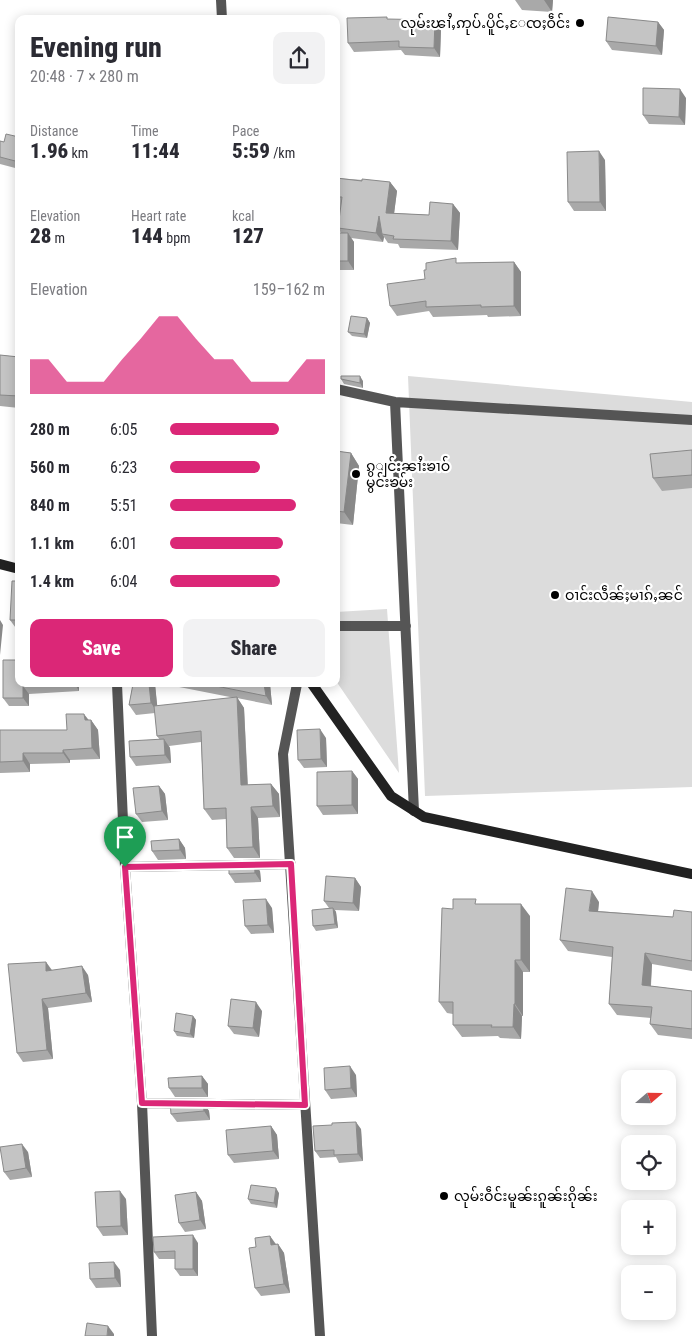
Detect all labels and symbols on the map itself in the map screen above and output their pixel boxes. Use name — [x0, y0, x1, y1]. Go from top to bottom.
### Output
place label: လုမ်းၽၢႆႇဢုပ်ႉပိူင်ႇႄၸႈဝဵင်း — [401, 13, 570, 35]
marker: လုမ်းၽၢႆႇဢုပ်ႉပိူင်ႇႄၸႈဝဵင်း — [574, 17, 586, 29]
place label: ၵွျင်းၼၢႆးၶၢဝ် မွင်းၶမ်း — [366, 456, 450, 493]
marker: ၵွျင်းၼၢႆးၶၢဝ် မွင်းၶမ်း — [350, 468, 362, 480]
place label: ဝၢင်းလဵၼ်ႈမၢၵ်ႇၼင် — [565, 585, 683, 603]
marker: ဝၢင်းလဵၼ်ႈမၢၵ်ႇၼင် — [549, 589, 561, 601]
pin — [104, 816, 146, 867]
north arrow — [621, 1070, 676, 1125]
place label: လုမ်းဝဵင်းမူၼ်းၵူၼ်းၵိုၼ်း — [454, 1186, 598, 1208]
marker: လုမ်းဝဵင်းမူၼ်းၵူၼ်းၵိုၼ်း — [438, 1190, 450, 1202]

